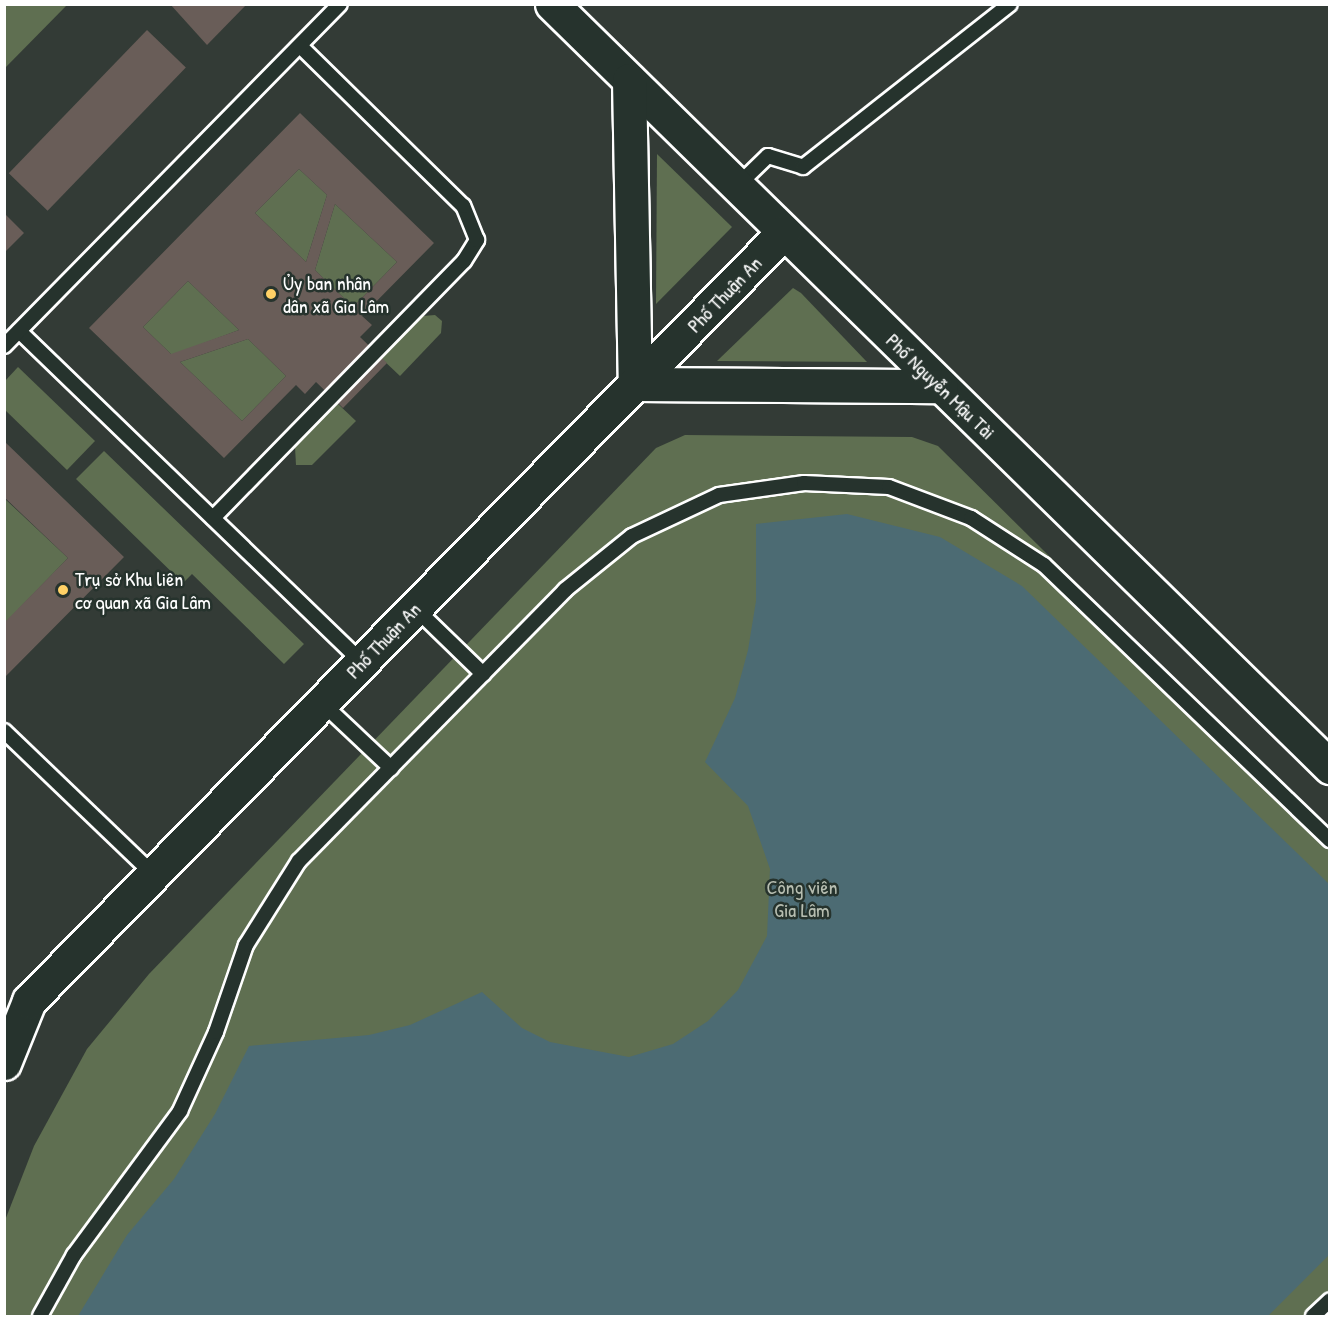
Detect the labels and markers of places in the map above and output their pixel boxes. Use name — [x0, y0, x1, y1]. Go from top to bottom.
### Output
place label: Ủy ban nhân dân xã Gia Lâm — [283, 270, 389, 317]
marker: Ủy ban nhân dân xã Gia Lâm — [264, 287, 278, 301]
place label: Trụ sở Khu liên cơ quan xã Gia Lâm — [75, 566, 211, 613]
marker: Trụ sở Khu liên cơ quan xã Gia Lâm — [56, 583, 70, 597]

